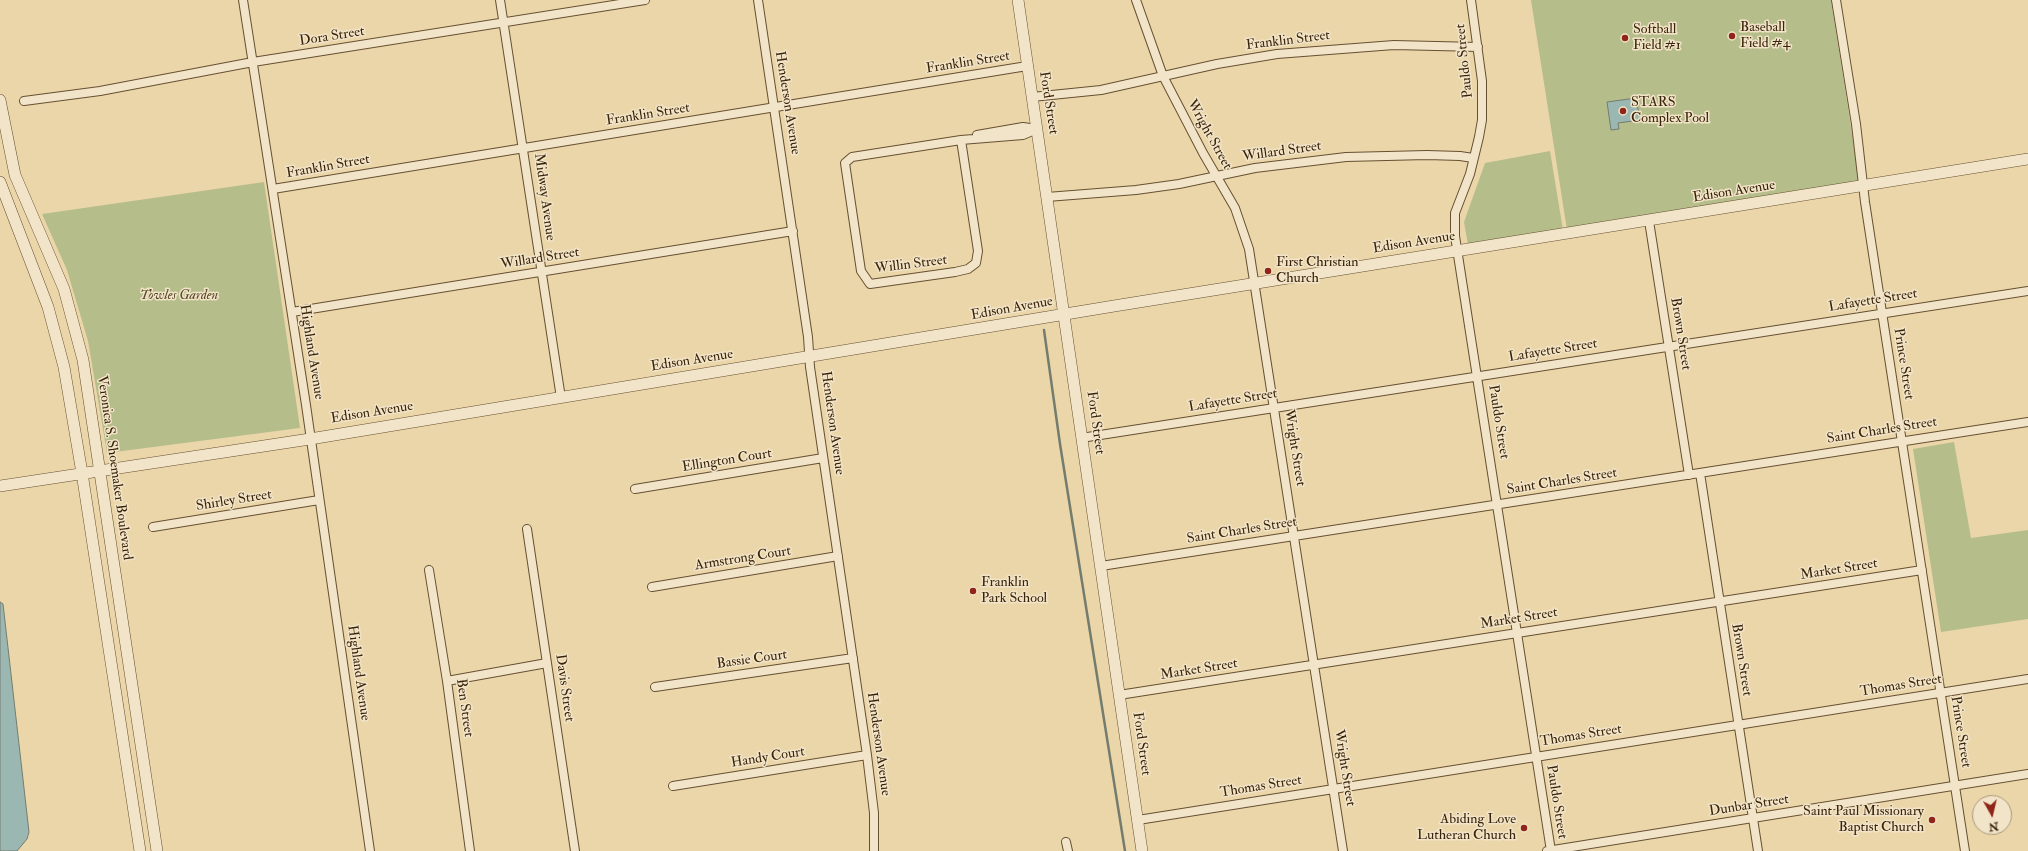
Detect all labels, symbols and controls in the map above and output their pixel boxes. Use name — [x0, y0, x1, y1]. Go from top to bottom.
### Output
place label: Baseball Field #4 — [1740, 20, 1790, 52]
place label: Softball Field #1 — [1633, 22, 1681, 54]
street label: Pauldo Street — [1453, 23, 1477, 99]
street label: Dora Street — [298, 24, 366, 50]
street label: Franklin Street — [1245, 28, 1331, 54]
marker: Baseball Field #4 — [1727, 31, 1737, 41]
marker: Softball Field #1 — [1620, 33, 1630, 43]
street label: Franklin Street — [925, 48, 1011, 78]
street label: Henderson Avenue — [771, 50, 803, 156]
street label: Ford Street — [1035, 70, 1061, 136]
place label: STARS Complex Pool — [1631, 95, 1709, 128]
street label: Wright Street — [1183, 97, 1235, 173]
street label: Franklin Street — [605, 100, 691, 130]
marker: STARS Complex Pool — [1618, 106, 1628, 116]
street label: Willard Street — [1241, 138, 1323, 166]
street label: Franklin Street — [285, 151, 371, 183]
street label: Midway Avenue — [530, 152, 558, 242]
street label: Edison Avenue — [1692, 177, 1776, 207]
street label: Edison Avenue — [1372, 228, 1456, 258]
street label: Willard Street — [499, 244, 581, 274]
street label: Willin Street — [874, 252, 948, 278]
place label: First Christian Church — [1276, 255, 1358, 288]
marker: First Christian Church — [1263, 266, 1273, 276]
street label: Lafayette Street — [1827, 286, 1919, 316]
park label: Towles Garden — [140, 288, 218, 304]
street label: Edison Avenue — [970, 294, 1054, 324]
street label: Brown Street — [1666, 296, 1694, 372]
street label: Highland Avenue — [295, 303, 327, 401]
street label: Prince Street — [1889, 327, 1917, 401]
street label: Lafayette Street — [1507, 336, 1599, 366]
street label: Edison Avenue — [650, 346, 734, 376]
street label: Henderson Avenue — [816, 370, 848, 476]
street label: Veronica S. Shoemaker Boulevard — [93, 375, 135, 561]
street label: Pauldo Street — [1484, 384, 1512, 460]
street label: Lafayette Street — [1187, 386, 1279, 416]
street label: Ford Street — [1082, 390, 1108, 456]
street label: Edison Avenue — [330, 398, 414, 428]
street label: Wright Street — [1280, 408, 1308, 488]
street label: Saint Charles Street — [1826, 414, 1938, 448]
street label: Ellington Court — [681, 446, 773, 476]
street label: Saint Charles Street — [1506, 465, 1618, 499]
street label: Shirley Street — [195, 487, 273, 515]
street label: Saint Charles Street — [1186, 514, 1298, 548]
street label: Armstrong Court — [694, 543, 792, 575]
street label: Market Street — [1799, 556, 1879, 584]
place label: Franklin Park School — [981, 575, 1047, 608]
marker: Franklin Park School — [968, 586, 978, 596]
street label: Market Street — [1479, 605, 1559, 633]
street label: Brown Street — [1727, 622, 1755, 698]
street label: Highland Avenue — [343, 624, 373, 722]
street label: Bassie Court — [716, 647, 788, 673]
street label: Davis Street — [551, 653, 577, 723]
street label: Market Street — [1159, 656, 1239, 684]
street label: Thomas Street — [1859, 671, 1943, 701]
street label: Ben Street — [452, 678, 476, 738]
street label: Henderson Avenue — [862, 691, 894, 797]
street label: Prince Street — [1946, 695, 1974, 769]
street label: Ford Street — [1128, 711, 1154, 777]
street label: Thomas Street — [1539, 721, 1623, 751]
street label: Wright Street — [1330, 728, 1358, 808]
street label: Handy Court — [730, 744, 806, 772]
street label: Pauldo Street — [1542, 764, 1570, 840]
street label: Thomas Street — [1219, 772, 1303, 802]
street label: Dunbar Street — [1708, 791, 1790, 821]
north arrow — [1972, 795, 2012, 835]
place label: Saint Paul Missionary Baptist Church — [1803, 804, 1924, 836]
place label: Abiding Love Lutheran Church — [1417, 812, 1516, 844]
marker: Saint Paul Missionary Baptist Church — [1927, 815, 1937, 825]
text: N — [1988, 819, 1999, 834]
marker: Abiding Love Lutheran Church — [1519, 823, 1529, 833]

